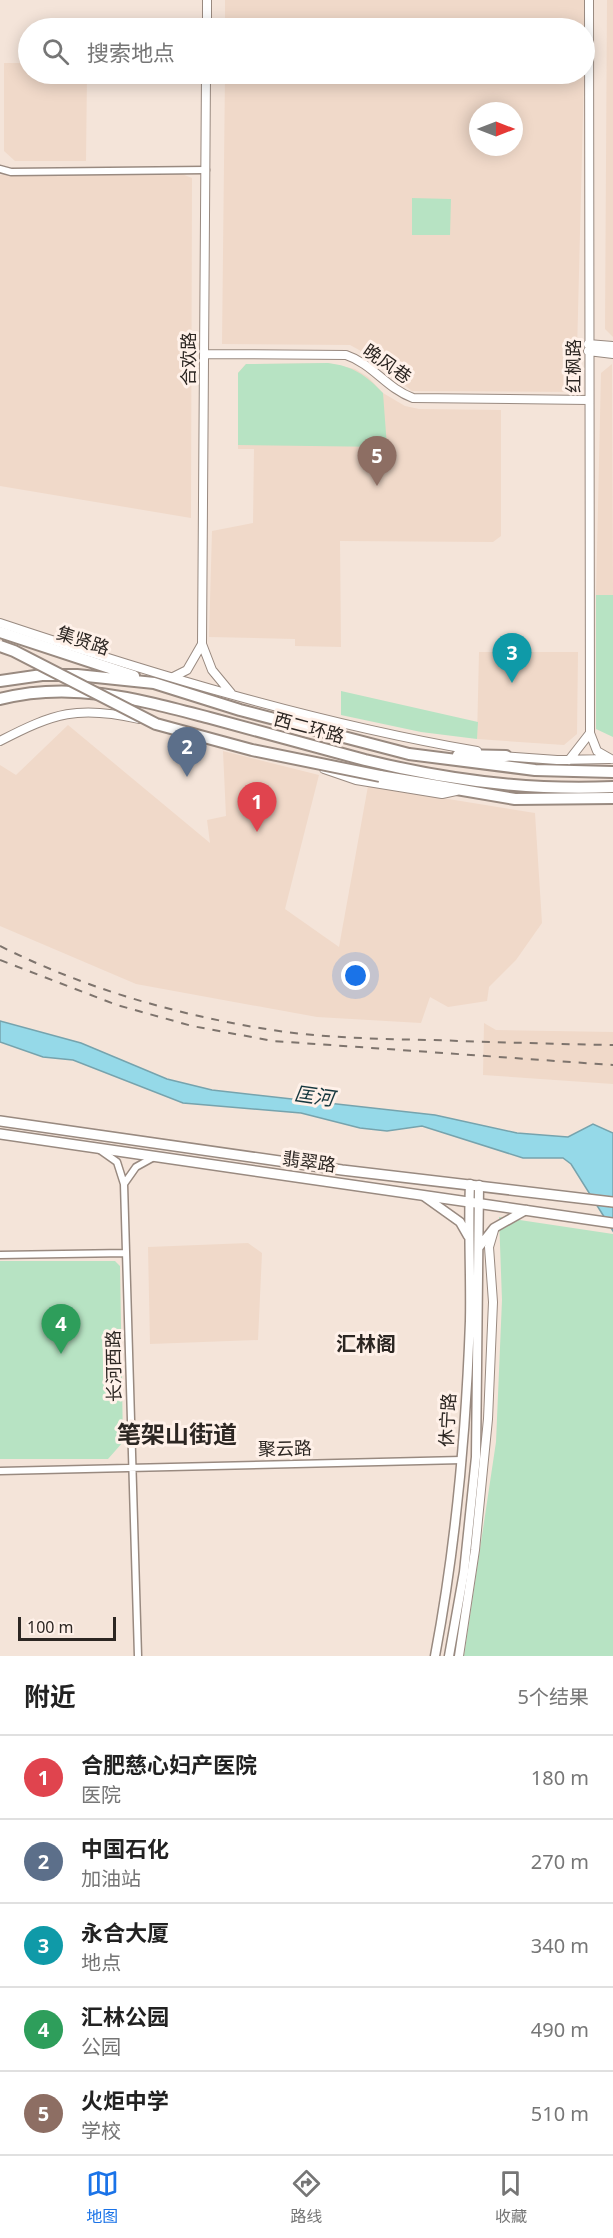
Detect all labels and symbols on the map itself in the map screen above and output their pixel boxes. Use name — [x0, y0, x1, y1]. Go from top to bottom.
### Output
north arrow — [469, 102, 523, 156]
street label: 合欢路 — [176, 332, 200, 386]
street label: 晚风巷 — [359, 338, 417, 388]
street label: 红枫路 — [561, 339, 585, 393]
pin: 5 — [358, 436, 397, 486]
street label: 集贤路 — [54, 620, 113, 660]
pin: 3 — [492, 634, 532, 683]
street label: 西二环路 — [271, 706, 347, 748]
pin: 2 — [168, 728, 207, 777]
pin: 1 — [238, 782, 276, 832]
your location — [341, 961, 370, 990]
water label: 匡河 — [292, 1079, 340, 1112]
street label: 翡翠路 — [281, 1145, 338, 1177]
pin: 4 — [42, 1304, 80, 1354]
street label: 长河西路 — [100, 1330, 126, 1402]
district label: 汇林阁 — [336, 1330, 396, 1357]
street label: 休宁路 — [434, 1392, 460, 1448]
district label: 笔架山街道 — [117, 1417, 237, 1450]
street label: 聚云路 — [258, 1436, 312, 1460]
scale bar — [18, 1614, 116, 1642]

